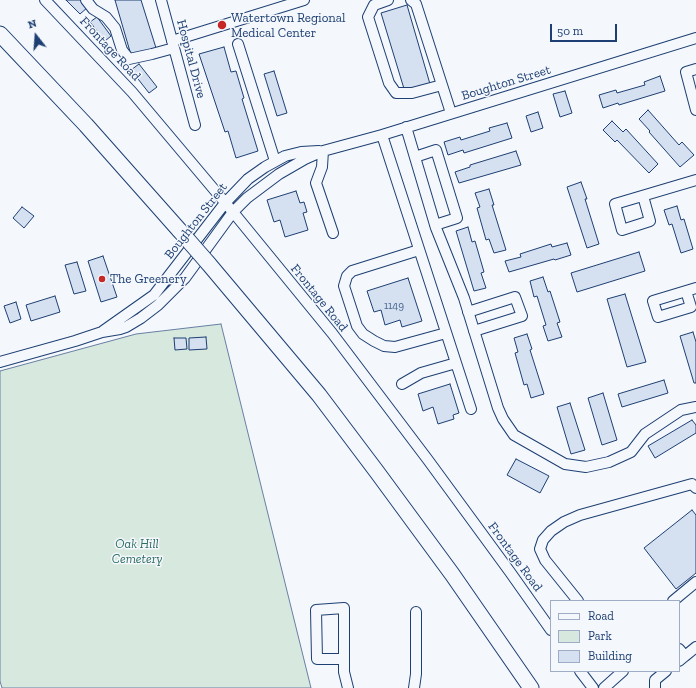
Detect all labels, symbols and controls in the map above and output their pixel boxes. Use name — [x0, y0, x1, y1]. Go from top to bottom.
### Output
place label: Watertown Regional Medical Center — [231, 10, 346, 41]
street label: Frontage Road — [76, 14, 144, 84]
north arrow — [16, 16, 56, 56]
scale bar — [552, 16, 619, 42]
text: N — [26, 17, 38, 31]
street label: Hospital Drive — [173, 18, 209, 100]
marker: Watertown Regional Medical Center — [216, 19, 228, 31]
text: 50 m — [557, 24, 583, 38]
street label: Boughton Street — [460, 62, 552, 104]
street label: Boughton Street — [161, 180, 231, 262]
street label: Frontage Road — [287, 261, 351, 335]
place label: The Greenery — [110, 271, 187, 287]
marker: The Greenery — [97, 274, 107, 284]
house number: 1149 — [384, 299, 404, 313]
street label: Frontage Road — [485, 519, 545, 595]
park label: Oak Hill Cemetery — [112, 536, 162, 567]
legend — [550, 600, 680, 672]
text: Road — [588, 609, 614, 623]
text: Park — [588, 629, 612, 643]
text: Building — [588, 649, 632, 663]

